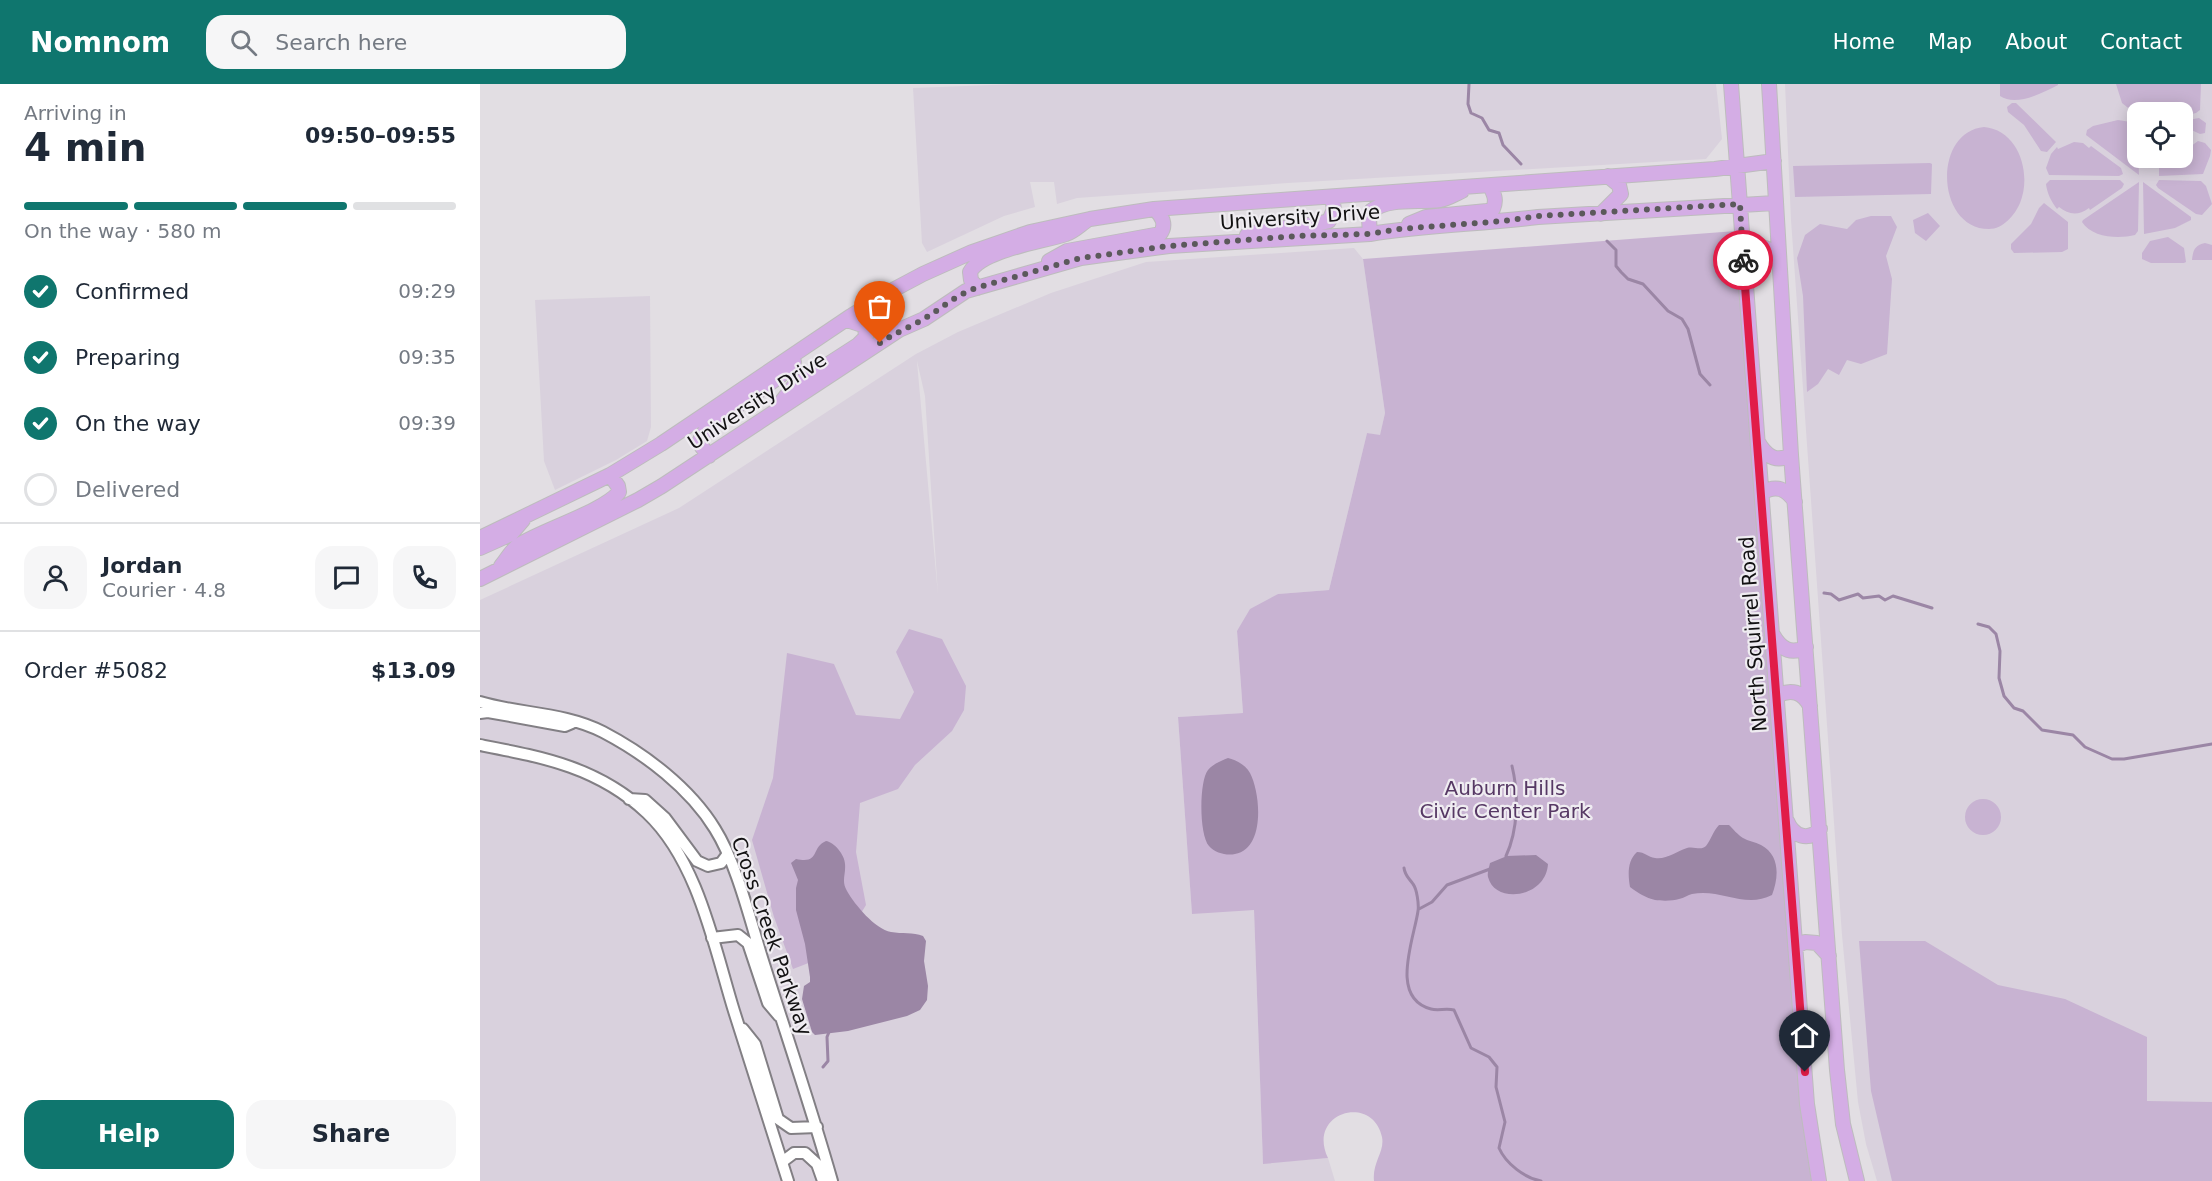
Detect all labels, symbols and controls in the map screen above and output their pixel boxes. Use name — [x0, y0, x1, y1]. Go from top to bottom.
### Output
search box — [206, 15, 626, 69]
text: Nomnom — [30, 26, 170, 59]
icon: search — [227, 26, 260, 59]
text: Search here — [275, 30, 407, 55]
text: Home — [1833, 30, 1895, 54]
text: Map — [1928, 30, 1972, 54]
text: About — [2005, 30, 2067, 54]
text: Contact — [2100, 30, 2182, 54]
text: Arriving in — [24, 101, 127, 125]
map controls — [2127, 102, 2193, 168]
button: locate — [2127, 102, 2193, 168]
text: 09:50–09:55 — [305, 123, 456, 148]
text: 4 min — [24, 125, 146, 170]
street label: University Drive — [1219, 199, 1381, 235]
text: On the way · 580 m — [24, 219, 222, 243]
courier — [1713, 230, 1773, 290]
icon: bike — [1727, 244, 1760, 277]
icon: check — [24, 275, 57, 308]
text: Confirmed — [75, 279, 189, 304]
text: 09:29 — [398, 279, 456, 303]
pin — [854, 281, 905, 343]
icon: bag — [863, 290, 896, 323]
icon: check — [24, 341, 57, 374]
text: Preparing — [75, 345, 181, 370]
text: 09:35 — [398, 345, 456, 369]
street label: University Drive — [683, 347, 831, 455]
icon: check — [24, 407, 57, 440]
text: On the way — [75, 411, 201, 436]
text: 09:39 — [398, 411, 456, 435]
text: Delivered — [75, 477, 180, 502]
street label: North Squirrel Road — [1734, 535, 1772, 733]
button: person — [24, 546, 87, 609]
button: chat — [315, 546, 378, 609]
button: phone — [393, 546, 456, 609]
text: Jordan — [102, 553, 182, 578]
text: Courier · 4.8 — [102, 578, 226, 602]
text: Order #5082 — [24, 658, 168, 683]
text: $13.09 — [371, 658, 456, 683]
park label: Auburn Hills Civic Center Park — [1419, 776, 1591, 823]
street label: Cross Creek Parkway — [727, 833, 817, 1039]
pin — [1779, 1010, 1830, 1072]
icon: home — [1788, 1019, 1821, 1052]
button: Help — [24, 1100, 234, 1169]
button: Share — [246, 1100, 456, 1169]

